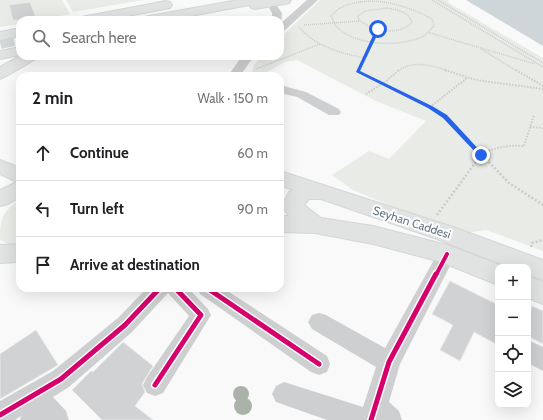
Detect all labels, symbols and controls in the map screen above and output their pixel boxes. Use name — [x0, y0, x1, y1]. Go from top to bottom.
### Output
search box — [16, 16, 284, 60]
route start — [369, 20, 387, 38]
icon: search — [30, 27, 52, 49]
text: Search here — [62, 29, 137, 47]
text: 2 min — [32, 88, 73, 108]
text: Walk · 150 m — [197, 90, 268, 106]
icon: ahead — [32, 142, 54, 164]
text: Continue — [70, 144, 129, 162]
text: 60 m — [237, 145, 268, 161]
route end — [472, 146, 490, 164]
icon: left — [32, 198, 54, 220]
text: Turn left — [70, 200, 124, 218]
text: 90 m — [237, 201, 268, 217]
street label: Seyhan Caddesi — [371, 202, 453, 242]
icon: arrive — [32, 254, 54, 276]
text: Arrive at destination — [70, 256, 200, 274]
map controls — [495, 264, 531, 408]
button: + — [495, 264, 531, 300]
button: − — [495, 300, 531, 336]
button: locate — [495, 336, 531, 372]
button: layers — [495, 372, 531, 408]

